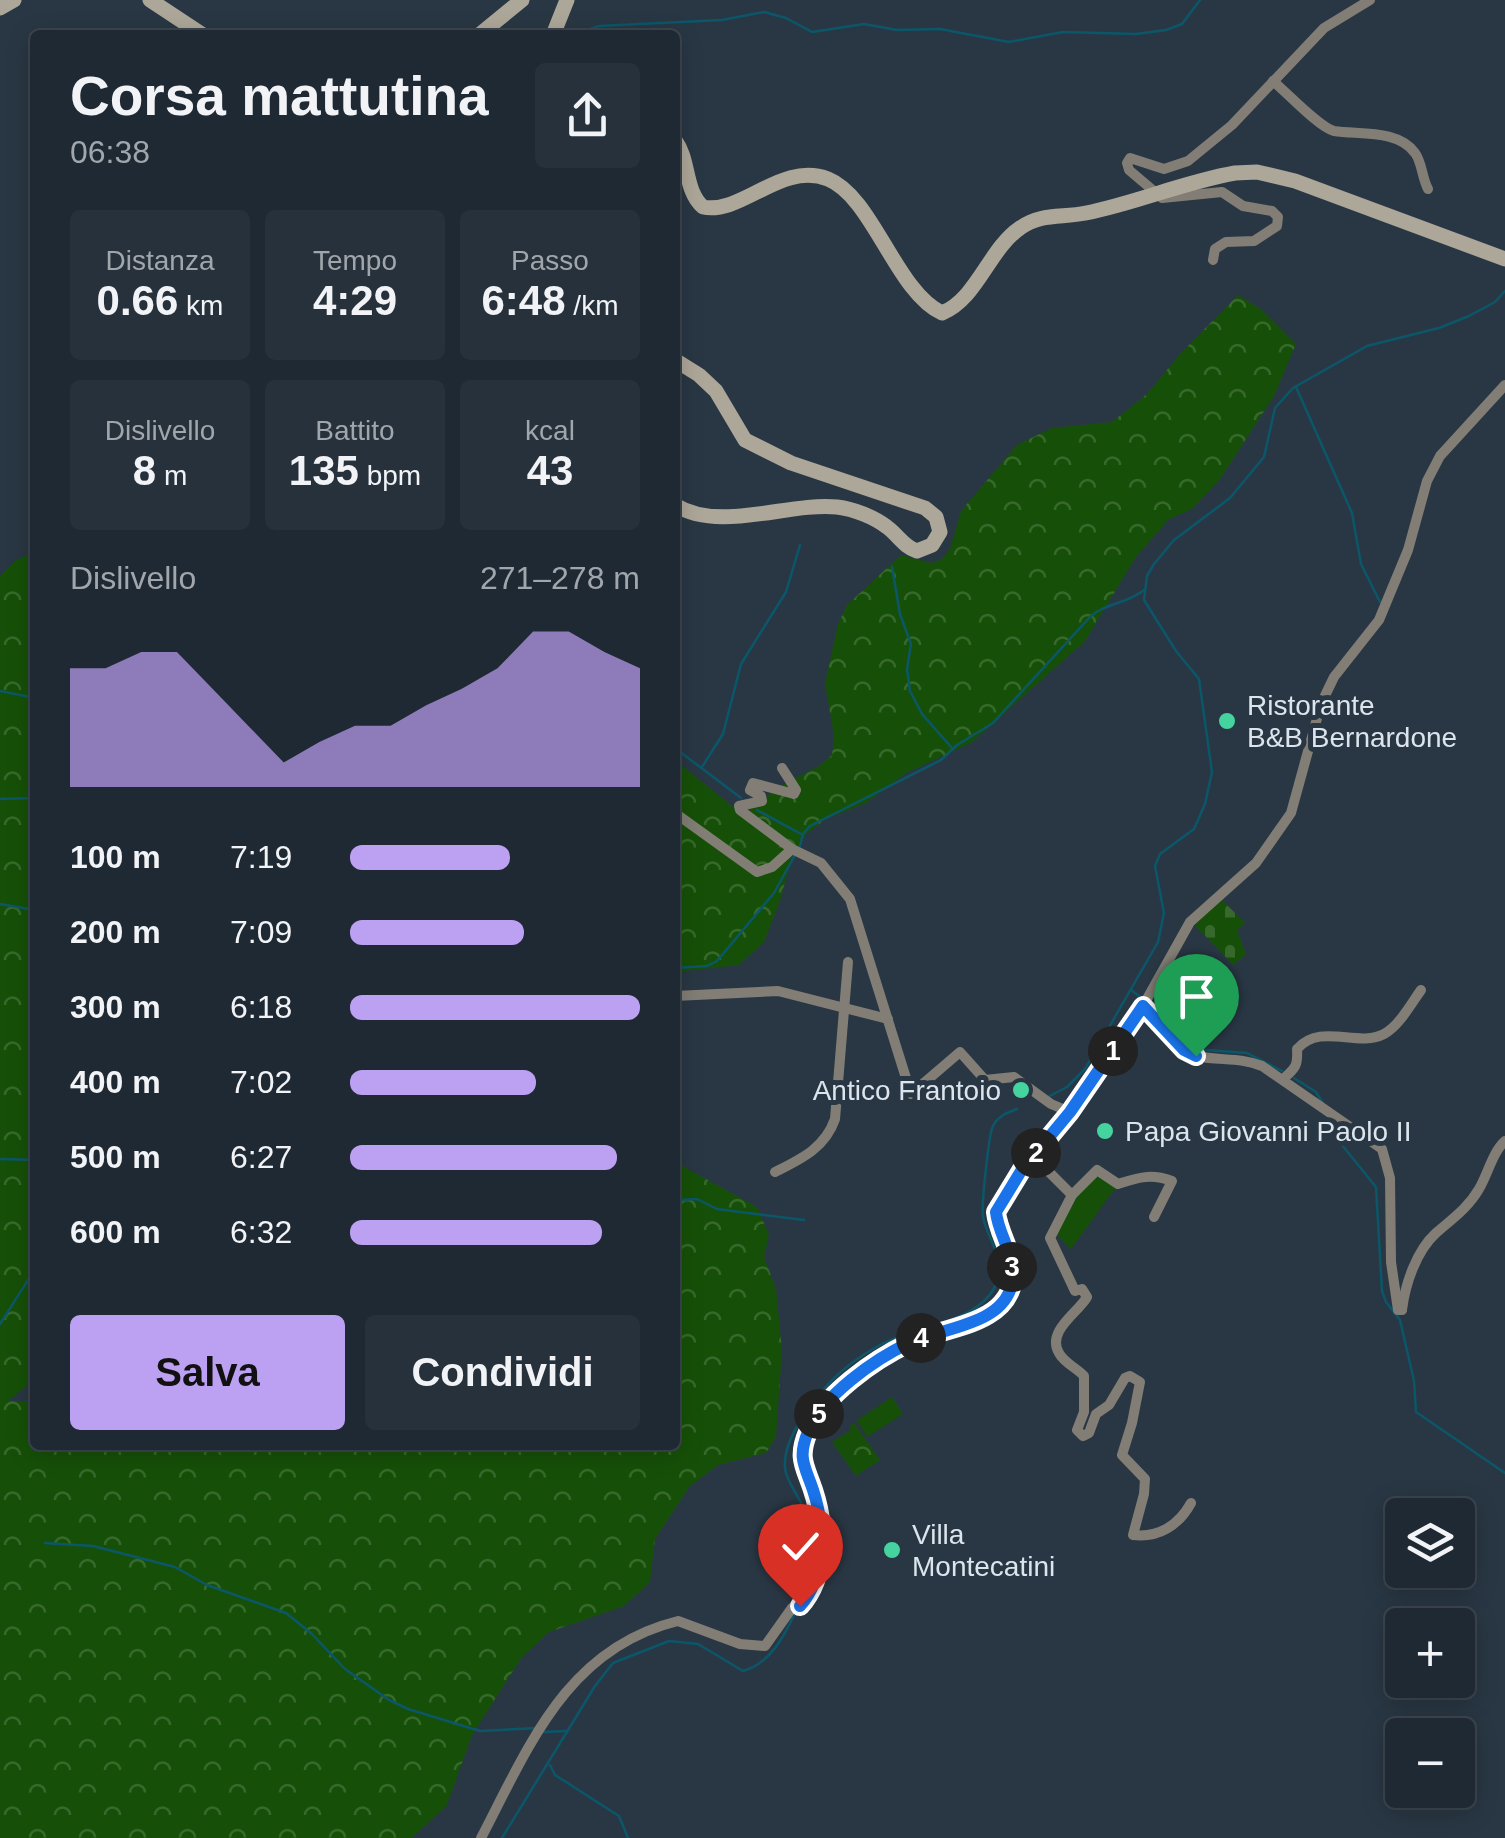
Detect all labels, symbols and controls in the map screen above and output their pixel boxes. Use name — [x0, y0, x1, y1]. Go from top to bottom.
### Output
button: share — [535, 63, 640, 168]
text: Corsa mattutina — [70, 65, 489, 127]
text: 06:38 — [70, 134, 150, 170]
text: Distanza — [106, 245, 214, 276]
text: Tempo — [313, 245, 397, 276]
text: Passo — [511, 245, 589, 276]
text: 0.66 — [97, 277, 178, 324]
text: 4:29 — [313, 277, 397, 324]
text: 6:48 — [482, 277, 566, 324]
text: km — [178, 290, 223, 321]
text: /km — [566, 290, 618, 321]
text: Dislivello — [105, 415, 215, 446]
text: Battito — [315, 415, 395, 446]
text: kcal — [525, 415, 575, 446]
text: 8 — [133, 447, 156, 494]
text: 135 — [289, 447, 359, 494]
text: 43 — [527, 447, 573, 494]
text: m — [156, 460, 187, 491]
text: bpm — [359, 460, 421, 491]
text: Dislivello — [70, 560, 196, 596]
text: 271–278 m — [480, 560, 640, 596]
place label: Ristorante B&B Bernardone — [1247, 690, 1457, 753]
marker: Ristorante B&B Bernardone — [1216, 710, 1238, 732]
text: 100 m — [70, 839, 161, 875]
text: 7:19 — [230, 839, 292, 875]
text: 200 m — [70, 914, 161, 950]
text: 7:09 — [230, 914, 292, 950]
pin — [1154, 954, 1239, 1057]
icon: arrive — [1169, 969, 1224, 1024]
text: 300 m — [70, 989, 161, 1025]
text: 6:18 — [230, 989, 292, 1025]
pin: 1 — [1088, 1026, 1138, 1076]
text: 1 — [1105, 1035, 1121, 1066]
text: 400 m — [70, 1064, 161, 1100]
text: 7:02 — [230, 1064, 292, 1100]
place label: Antico Frantoio — [813, 1075, 1001, 1106]
marker: Antico Frantoio — [1010, 1079, 1032, 1101]
place label: Papa Giovanni Paolo II — [1125, 1116, 1411, 1147]
marker: Papa Giovanni Paolo II — [1094, 1120, 1116, 1142]
pin: 2 — [1011, 1128, 1061, 1178]
text: 2 — [1028, 1137, 1044, 1168]
text: 500 m — [70, 1139, 161, 1175]
text: 6:27 — [230, 1139, 292, 1175]
text: 600 m — [70, 1214, 161, 1250]
text: 6:32 — [230, 1214, 292, 1250]
pin: 3 — [987, 1242, 1037, 1292]
text: 3 — [1004, 1251, 1020, 1282]
pin: 4 — [896, 1313, 946, 1363]
button: Salva — [70, 1315, 345, 1430]
button: Condividi — [365, 1315, 640, 1430]
text: 4 — [913, 1322, 929, 1353]
pin: 5 — [794, 1389, 844, 1439]
text: 5 — [811, 1398, 827, 1429]
map controls — [1385, 1498, 1475, 1808]
button: layers — [1385, 1498, 1475, 1588]
pin — [758, 1504, 843, 1607]
icon: check — [773, 1519, 828, 1574]
place label: Villa Montecatini — [912, 1519, 1055, 1582]
marker: Villa Montecatini — [881, 1539, 903, 1561]
button: + — [1385, 1608, 1475, 1698]
button: − — [1385, 1718, 1475, 1808]

